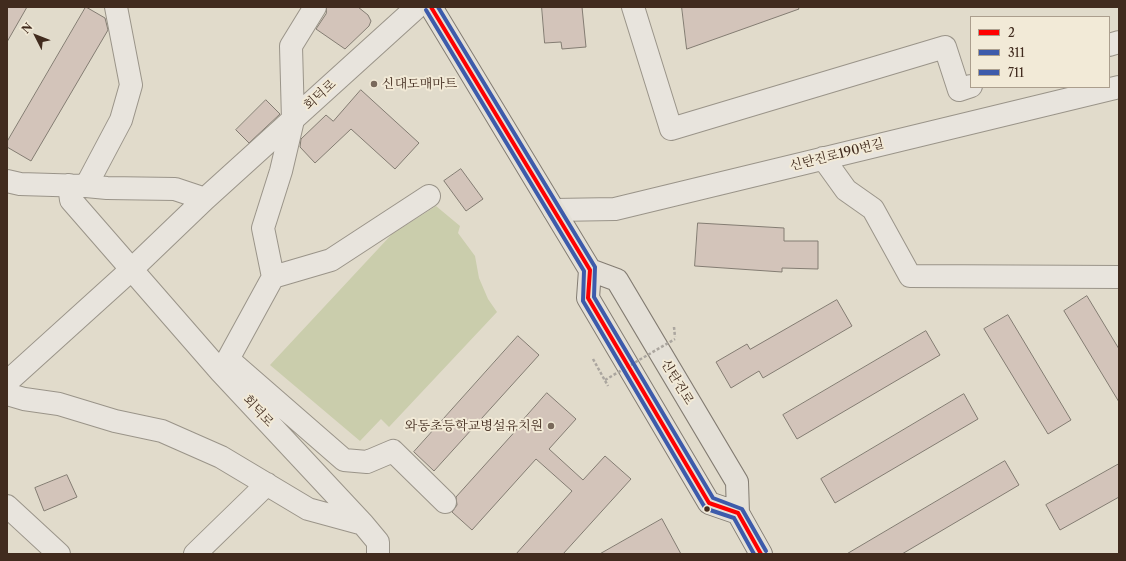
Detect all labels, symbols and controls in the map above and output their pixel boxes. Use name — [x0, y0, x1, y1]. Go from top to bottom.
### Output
north arrow — [16, 16, 56, 56]
legend — [970, 16, 1110, 88]
text: N — [19, 20, 35, 36]
text: 2 — [1008, 25, 1015, 40]
text: 311 — [1008, 45, 1025, 60]
text: 711 — [1008, 65, 1024, 80]
place label: 신대도매마트 — [382, 76, 457, 92]
street label: 회덕로 — [301, 77, 339, 113]
marker: 신대도매마트 — [369, 79, 379, 89]
street label: 신탄진로190번길 — [788, 136, 886, 174]
street label: 신탄진로 — [657, 356, 697, 408]
street label: 회덕로 — [239, 392, 277, 430]
place label: 와동초등학교병설유치원 — [405, 418, 543, 434]
marker: 와동초등학교병설유치원 — [546, 421, 556, 431]
unlabelled marker — [702, 504, 712, 514]

